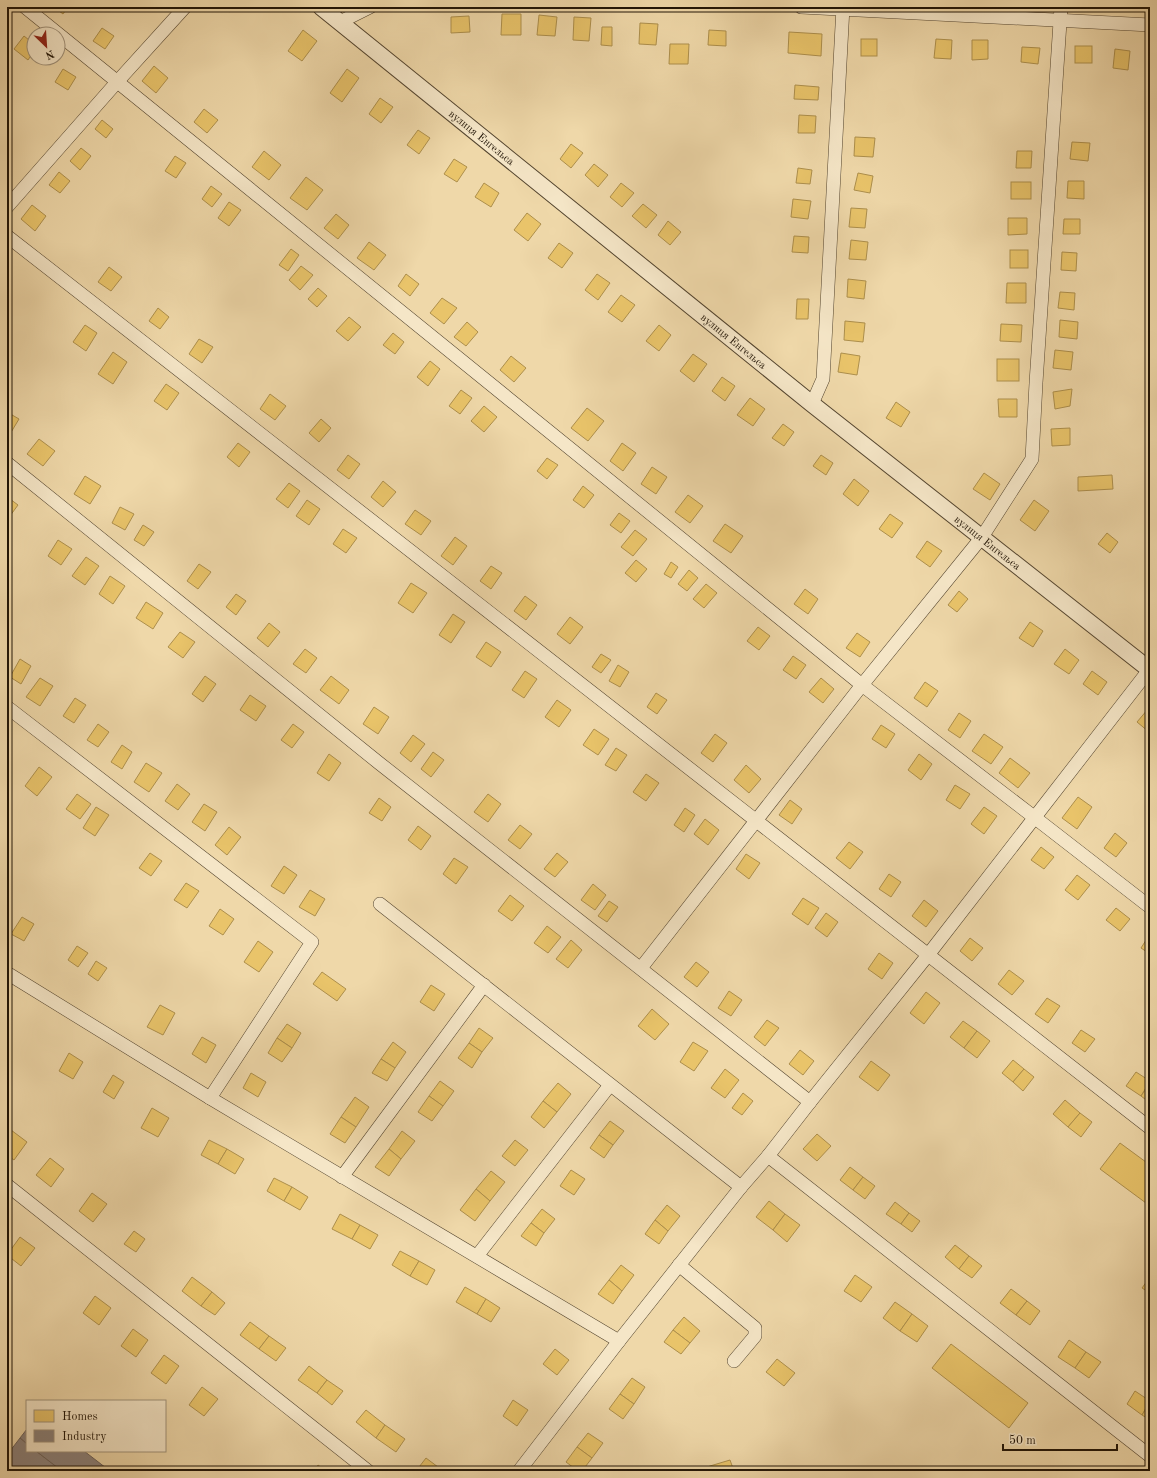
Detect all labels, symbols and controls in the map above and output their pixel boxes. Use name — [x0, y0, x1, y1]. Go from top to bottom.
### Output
north arrow — [26, 26, 66, 66]
text: N — [43, 47, 56, 61]
street label: вулиця Енгельса — [446, 109, 516, 168]
street label: вулиця Енгельса — [698, 312, 768, 372]
street label: вулиця Енгельса — [952, 514, 1022, 573]
legend — [26, 1400, 166, 1452]
text: Homes — [62, 1411, 98, 1423]
scale bar — [1003, 1426, 1117, 1452]
text: Industry — [62, 1431, 107, 1443]
text: 50 m — [1009, 1434, 1036, 1447]

